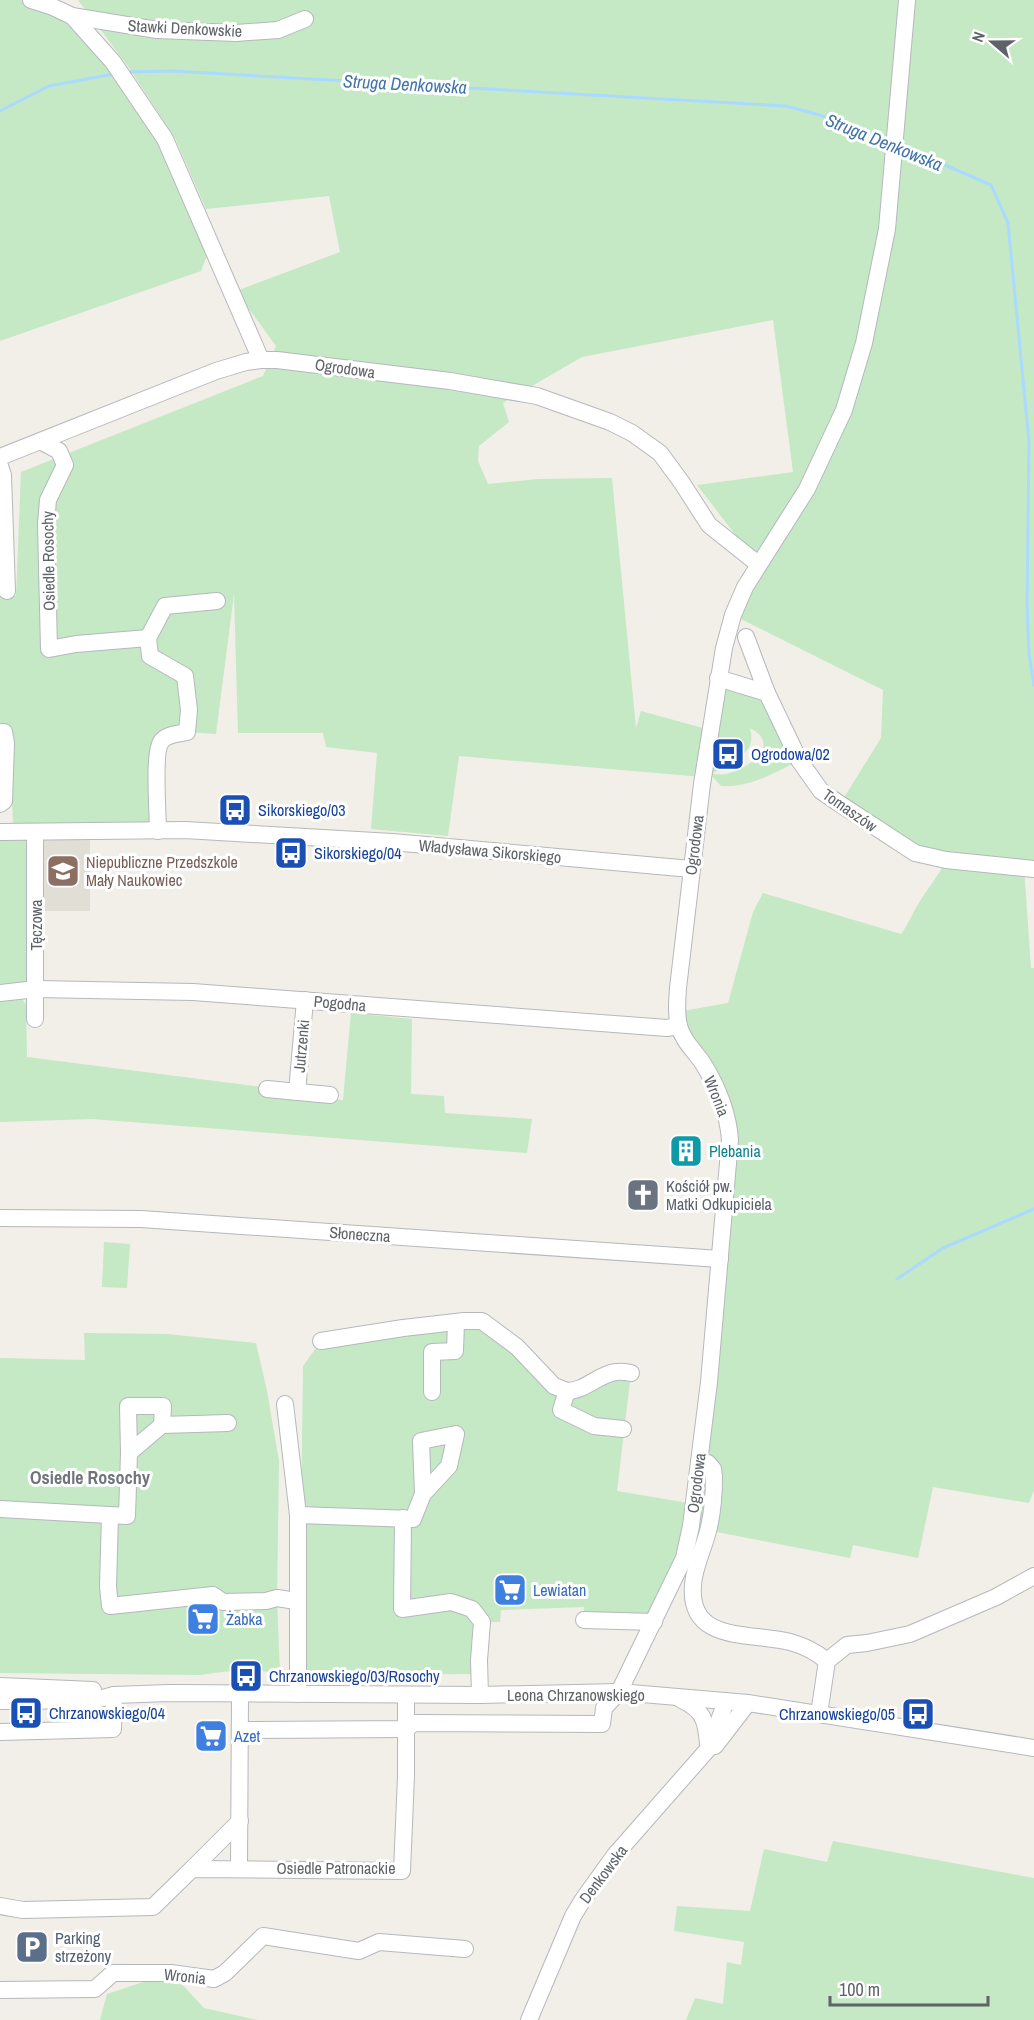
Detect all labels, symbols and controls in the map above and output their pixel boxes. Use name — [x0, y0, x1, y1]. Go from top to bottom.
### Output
north arrow — [962, 12, 1022, 72]
street label: Stawki Denkowskie — [127, 14, 243, 42]
text: N — [966, 29, 990, 45]
water label: Struga Denkowska — [342, 68, 468, 100]
water label: Struga Denkowska — [822, 107, 946, 177]
street label: Ogrodowa — [313, 353, 377, 383]
street label: Osiedle Rosochy — [36, 510, 60, 611]
bus stop icon: Ogrodowa/02 — [710, 736, 746, 772]
place label: Ogrodowa/02 — [751, 743, 830, 765]
street label: Tomaszów — [818, 783, 882, 837]
bus stop icon: Sikorskiego/03 — [217, 792, 253, 828]
place label: Sikorskiego/03 — [258, 799, 346, 821]
street label: Ogrodowa — [679, 813, 709, 876]
street label: Władysława Sikorskiego — [418, 834, 562, 868]
bus stop icon: Sikorskiego/04 — [273, 835, 309, 871]
place label: Sikorskiego/04 — [314, 842, 402, 864]
place label: Niepubliczne Przedszkole Mały Naukowiec — [86, 851, 238, 891]
school or university icon: Niepubliczne Przedszkole Mały Naukowiec — [45, 853, 81, 889]
street label: Tęczowa — [25, 899, 47, 951]
street label: Pogodna — [313, 990, 368, 1016]
street label: Jutrzenki — [288, 1019, 314, 1073]
street label: Wronia — [699, 1072, 735, 1120]
building icon: Plebania — [668, 1133, 704, 1169]
place label: Plebania — [709, 1140, 761, 1162]
place label: Kościół pw. Matki Odkupiciela — [666, 1175, 772, 1215]
church icon: Kościół pw. Matki Odkupiciela — [625, 1177, 661, 1213]
street label: Słoneczna — [329, 1221, 392, 1247]
street label: Ogrodowa — [681, 1451, 711, 1514]
district label: Osiedle Rosochy — [30, 1465, 151, 1490]
supermarket icon: Lewiatan — [492, 1572, 528, 1608]
place label: Lewiatan — [533, 1579, 586, 1601]
supermarket icon: Żabka — [185, 1601, 221, 1637]
place label: Żabka — [226, 1608, 263, 1630]
bus stop icon: Chrzanowskiego/03/Rosochy — [228, 1658, 264, 1694]
place label: Chrzanowskiego/03/Rosochy — [269, 1665, 440, 1687]
street label: Leona Chrzanowskiego — [507, 1684, 645, 1706]
bus stop icon: Chrzanowskiego/04 — [8, 1695, 44, 1731]
bus stop icon: Chrzanowskiego/05 — [900, 1696, 936, 1732]
place label: Chrzanowskiego/04 — [49, 1702, 165, 1724]
place label: Chrzanowskiego/05 — [779, 1703, 895, 1725]
supermarket icon: Azet — [193, 1718, 229, 1754]
place label: Azet — [233, 1725, 261, 1747]
street label: Denkowska — [574, 1840, 633, 1908]
street label: Osiedle Patronackie — [277, 1857, 395, 1879]
place label: Parking strzeżony — [55, 1927, 112, 1967]
parking icon: Parking strzeżony — [14, 1929, 50, 1965]
street label: Wronia — [163, 1963, 208, 1989]
scale bar — [830, 1969, 988, 2007]
text: 100 m — [839, 1977, 880, 2002]

